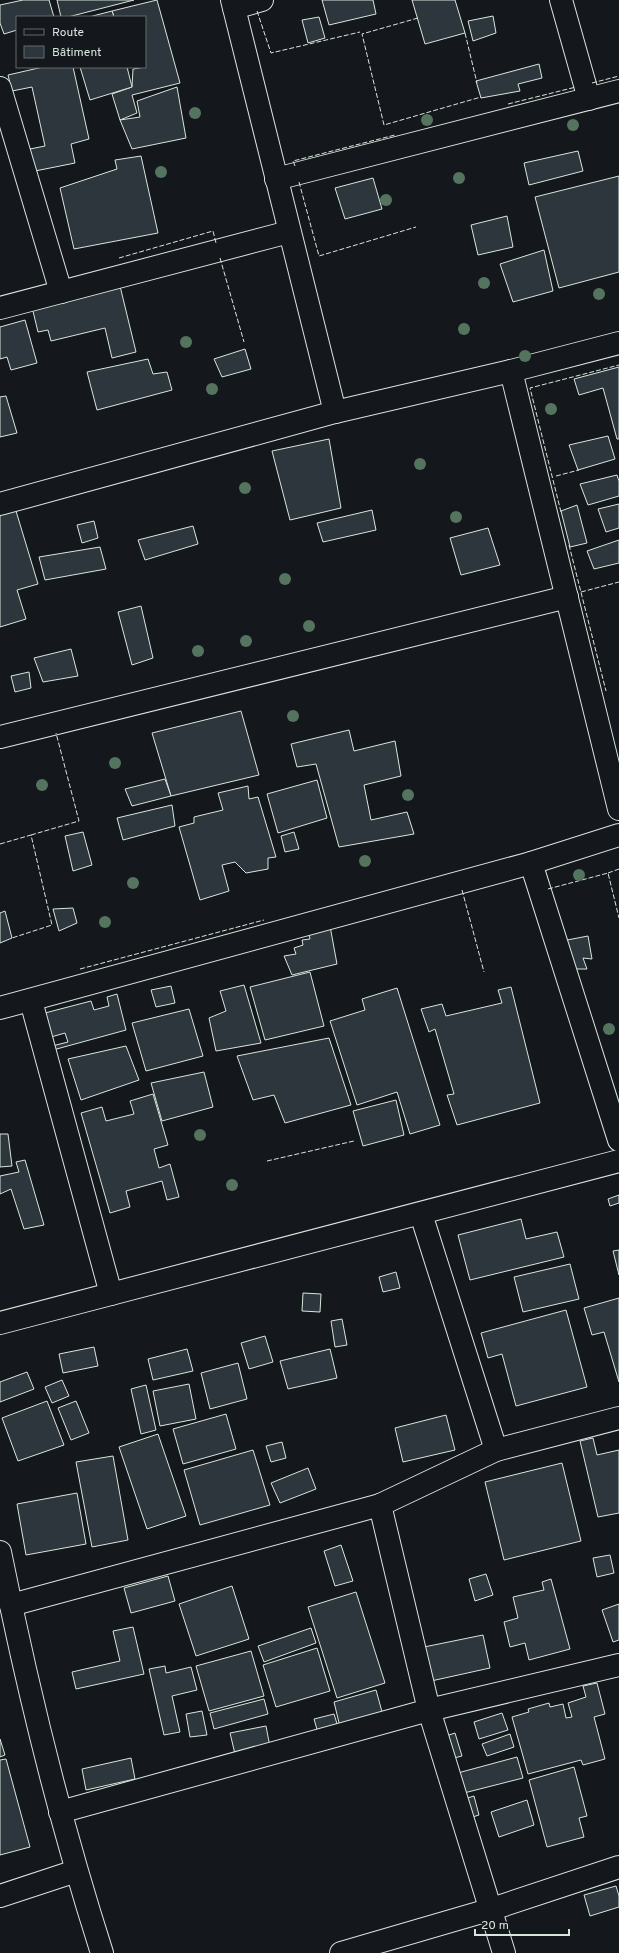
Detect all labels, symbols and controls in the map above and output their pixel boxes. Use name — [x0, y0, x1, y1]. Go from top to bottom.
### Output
legend — [16, 16, 146, 68]
text: Route — [52, 25, 84, 41]
text: Bâtiment — [52, 45, 102, 61]
scale bar — [475, 1911, 569, 1937]
text: 20 m — [481, 1918, 509, 1934]

